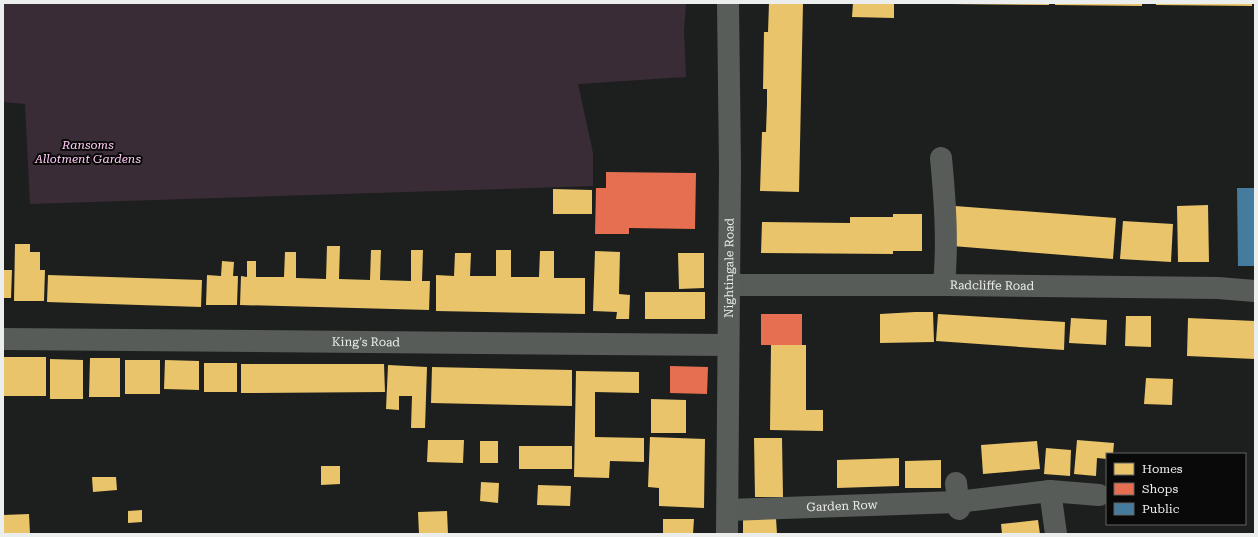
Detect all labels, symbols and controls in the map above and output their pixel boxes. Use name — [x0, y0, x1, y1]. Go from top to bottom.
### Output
park label: Ransoms Allotment Gardens — [34, 138, 141, 166]
street label: Nightingale Road — [722, 218, 737, 318]
street label: Radcliffe Road — [950, 278, 1035, 293]
street label: King's Road — [332, 335, 400, 349]
legend — [1106, 453, 1246, 525]
text: Homes — [1142, 462, 1183, 476]
text: Shops — [1142, 482, 1178, 496]
street label: Garden Row — [806, 498, 878, 514]
text: Public — [1142, 502, 1180, 516]

